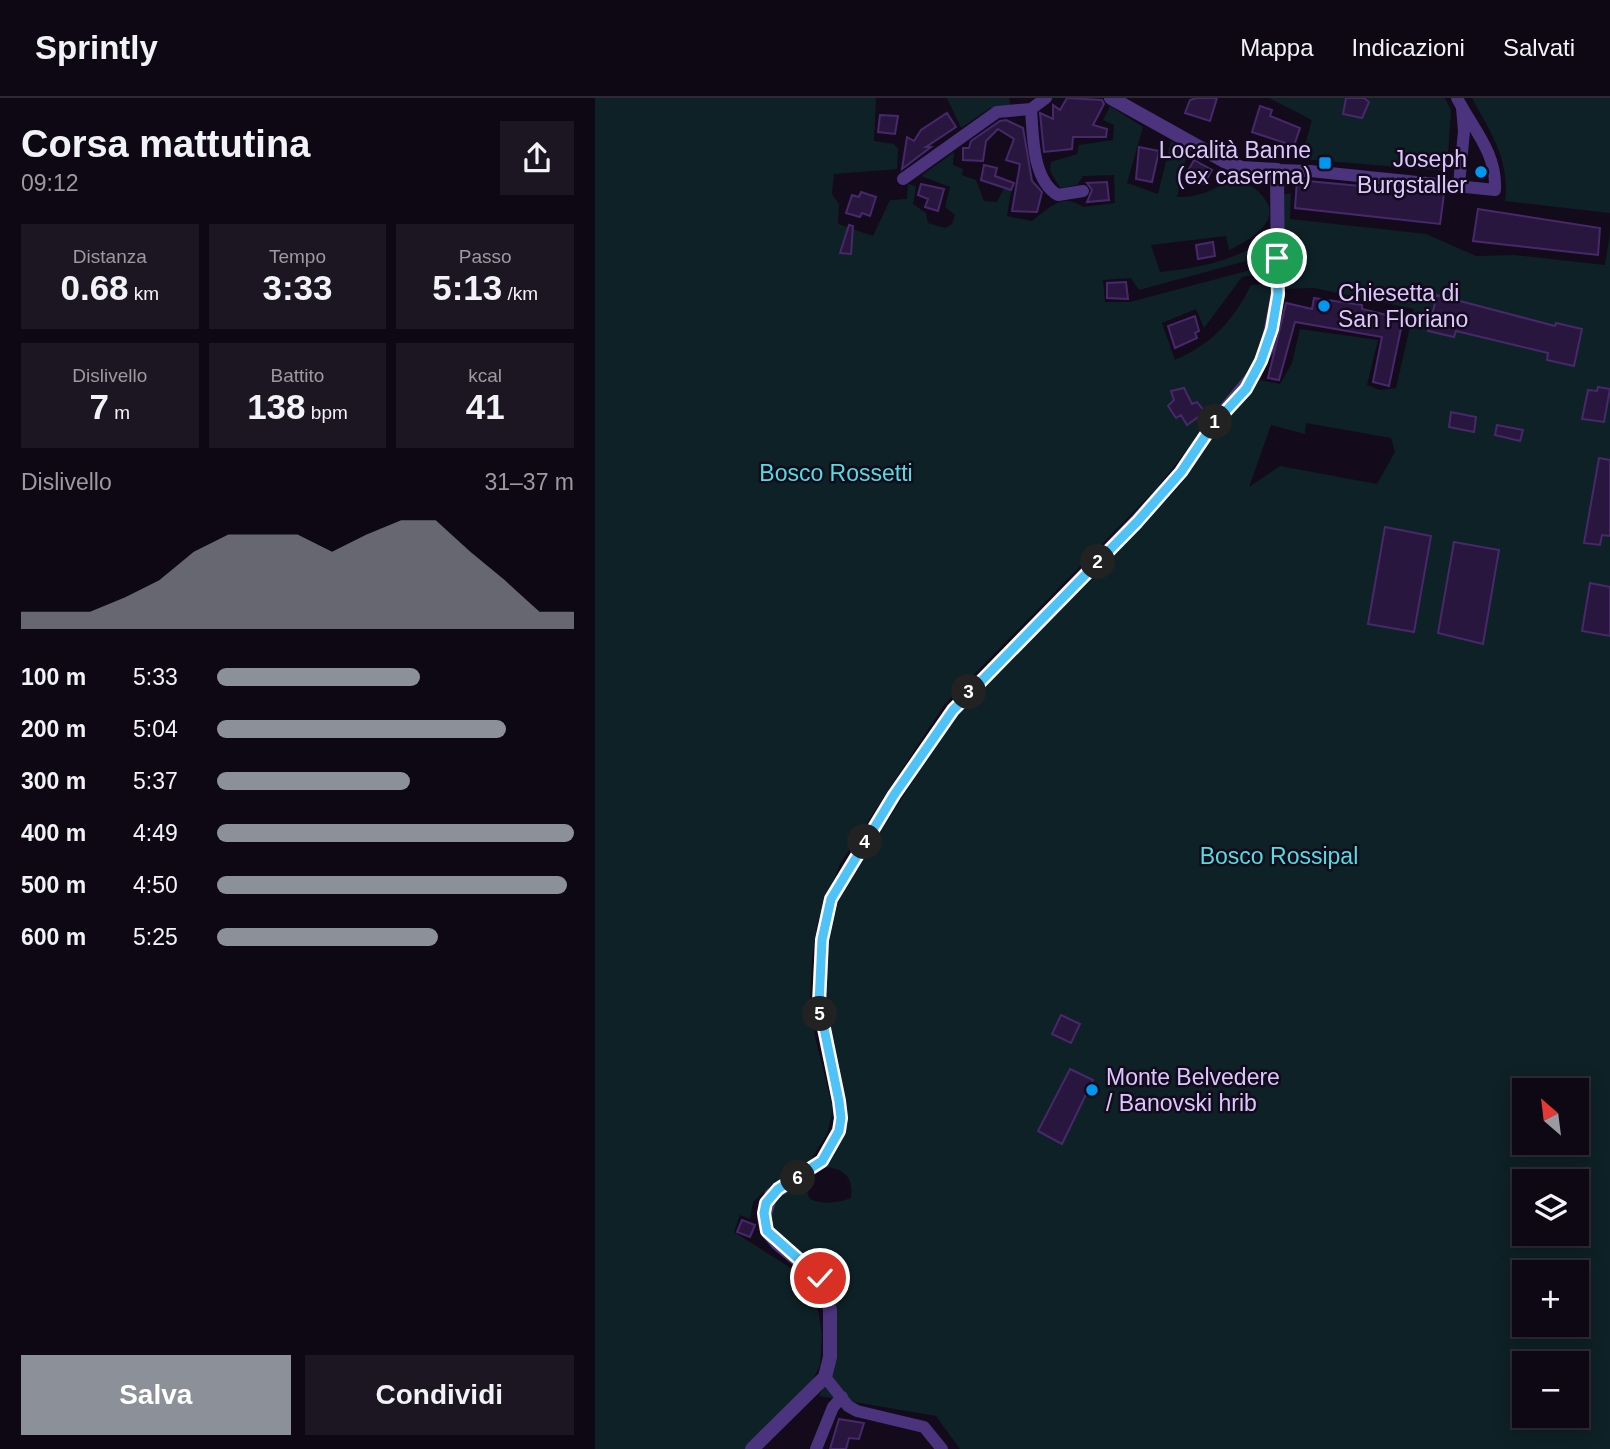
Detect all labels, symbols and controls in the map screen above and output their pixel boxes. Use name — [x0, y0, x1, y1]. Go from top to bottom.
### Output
text: Sprintly — [35, 29, 158, 66]
text: Mappa — [1240, 34, 1314, 61]
text: Indicazioni — [1352, 34, 1465, 61]
text: Salvati — [1503, 34, 1575, 61]
button: share — [500, 121, 574, 195]
text: Corsa mattutina — [21, 123, 310, 165]
place label: Località Banne (ex caserma) — [1159, 137, 1311, 189]
place label: Joseph Burgstaller — [1357, 146, 1467, 198]
marker: Località Banne (ex caserma) — [1317, 155, 1333, 171]
marker: Joseph Burgstaller — [1473, 164, 1489, 180]
text: 09:12 — [21, 170, 79, 196]
pin — [1247, 228, 1307, 288]
icon: arrive — [1258, 239, 1296, 277]
text: Distanza — [73, 246, 147, 267]
text: Tempo — [269, 246, 326, 267]
text: Passo — [459, 246, 512, 267]
text: 0.68 — [60, 268, 129, 307]
text: 3:33 — [262, 268, 333, 307]
text: 5:13 — [432, 268, 502, 307]
place label: Chiesetta di San Floriano — [1338, 280, 1468, 332]
text: km — [129, 283, 159, 304]
text: /km — [502, 283, 538, 304]
marker: Chiesetta di San Floriano — [1316, 298, 1332, 314]
text: Dislivello — [72, 365, 147, 386]
text: Battito — [271, 365, 324, 386]
text: kcal — [468, 365, 502, 386]
text: 7 — [90, 387, 109, 426]
text: 138 — [247, 387, 306, 426]
text: 41 — [466, 387, 505, 426]
text: m — [109, 402, 130, 423]
text: bpm — [306, 402, 348, 423]
pin: 1 — [1197, 404, 1233, 440]
text: 1 — [1209, 411, 1220, 432]
park label: Bosco Rossetti — [759, 460, 913, 486]
text: Dislivello — [21, 469, 112, 495]
text: 31–37 m — [484, 469, 574, 495]
pin: 2 — [1081, 545, 1115, 580]
text: 2 — [1092, 551, 1103, 572]
text: 100 m — [21, 664, 86, 690]
text: 5:33 — [133, 664, 178, 690]
pin: 3 — [951, 674, 987, 710]
text: 3 — [963, 681, 974, 702]
text: 200 m — [21, 716, 86, 742]
text: 5:04 — [133, 716, 178, 742]
text: 300 m — [21, 768, 86, 794]
text: 5:37 — [133, 768, 178, 794]
text: 400 m — [21, 820, 86, 846]
text: 4:49 — [133, 820, 178, 846]
pin: 4 — [847, 824, 883, 860]
text: 4 — [859, 831, 870, 852]
park label: Bosco Rossipal — [1200, 843, 1358, 869]
text: 500 m — [21, 872, 86, 898]
text: 4:50 — [133, 872, 178, 898]
text: 600 m — [21, 924, 86, 950]
text: 5:25 — [133, 924, 178, 950]
pin: 5 — [803, 996, 838, 1032]
text: 5 — [814, 1003, 825, 1024]
place label: Monte Belvedere / Banovski hrib — [1106, 1064, 1280, 1116]
north arrow — [1512, 1078, 1589, 1155]
map controls — [1512, 1078, 1589, 1428]
marker: Monte Belvedere / Banovski hrib — [1084, 1082, 1100, 1098]
pin: 6 — [781, 1160, 815, 1196]
text: 6 — [792, 1167, 803, 1188]
button: layers — [1512, 1169, 1589, 1246]
pin — [790, 1248, 850, 1308]
icon: check — [801, 1259, 839, 1297]
button: + — [1512, 1260, 1589, 1337]
button: − — [1512, 1351, 1589, 1428]
button: Salva — [21, 1355, 291, 1435]
button: Condividi — [305, 1355, 574, 1435]

